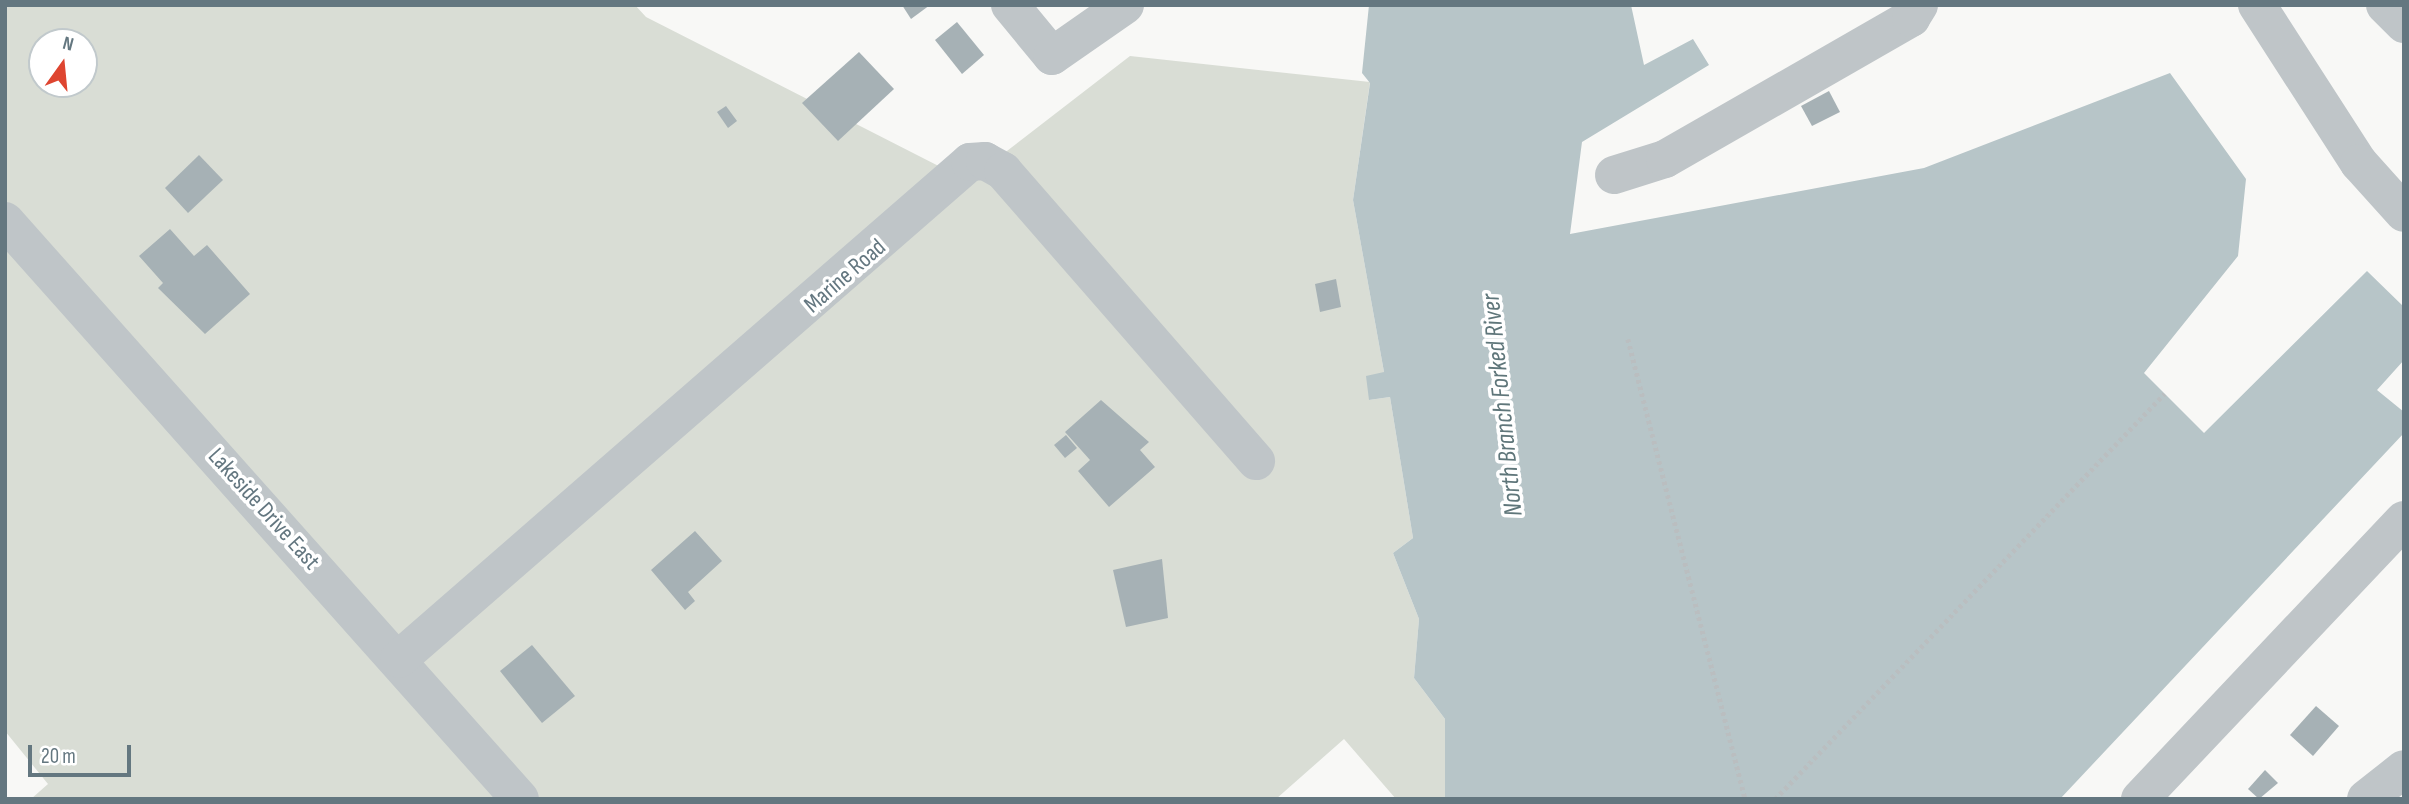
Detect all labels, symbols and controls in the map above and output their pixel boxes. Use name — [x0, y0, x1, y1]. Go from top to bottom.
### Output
north arrow — [28, 28, 98, 98]
text: N — [60, 32, 76, 57]
street label: Marine Road — [798, 233, 892, 319]
water label: North Branch Forked River — [1476, 292, 1530, 518]
street label: Lakeside Drive East — [202, 442, 326, 576]
scale bar — [32, 730, 135, 774]
text: 20 m — [41, 744, 76, 769]

